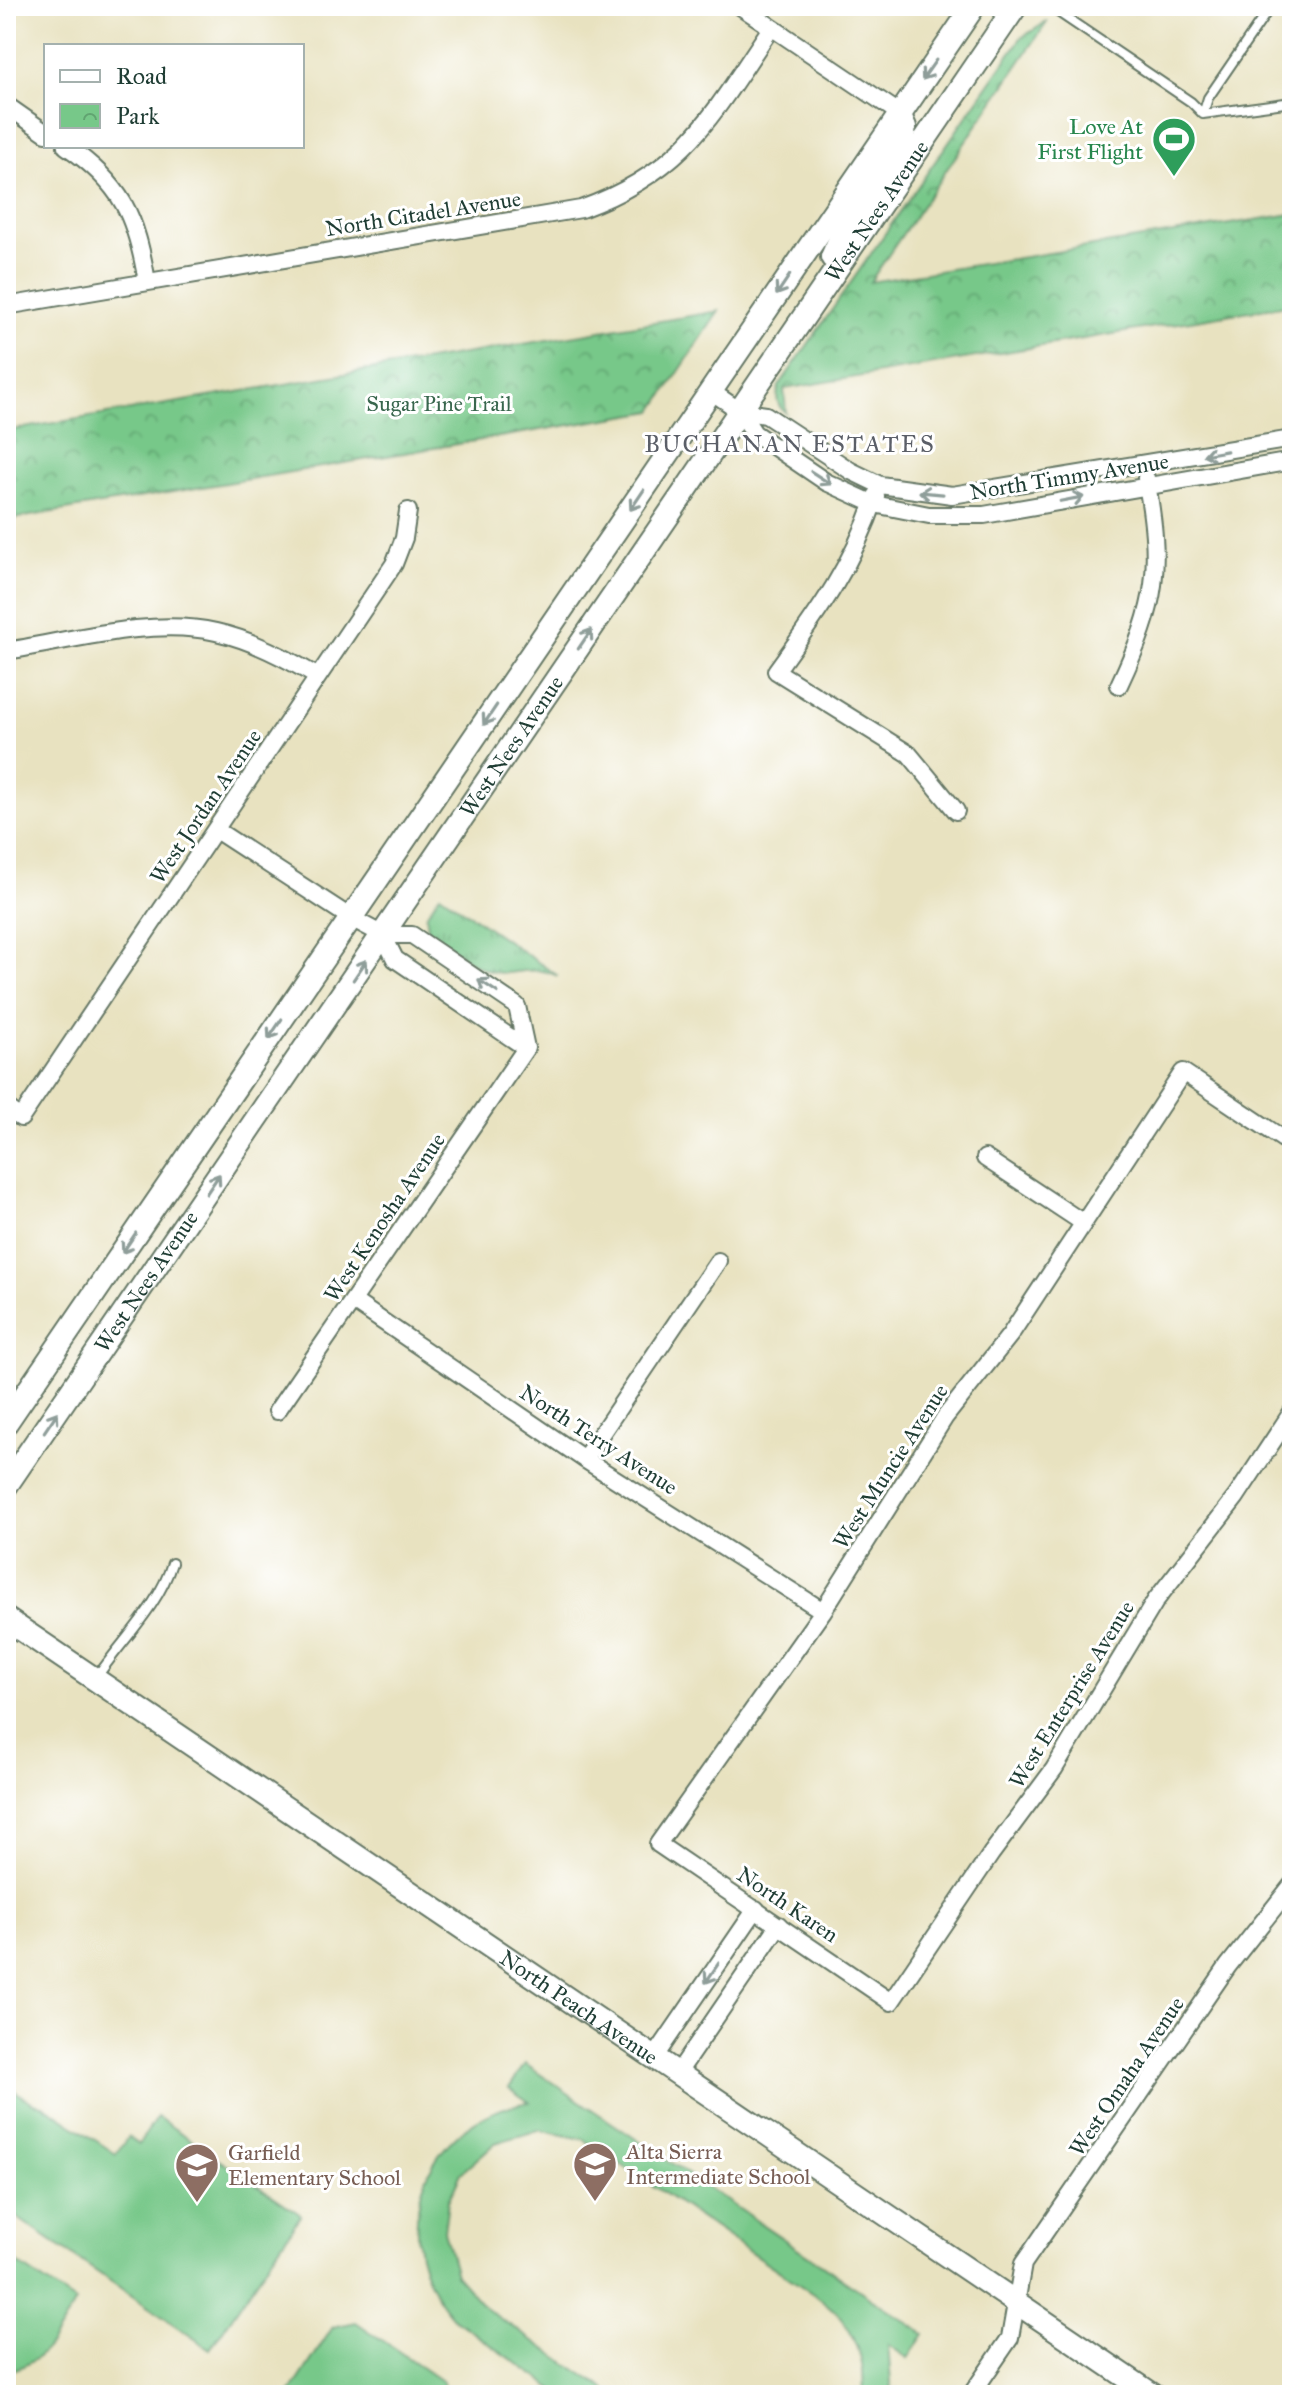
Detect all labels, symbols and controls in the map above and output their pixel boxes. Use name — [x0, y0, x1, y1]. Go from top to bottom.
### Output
legend — [44, 44, 304, 148]
one-way arrow — [921, 59, 937, 81]
text: Road — [116, 61, 167, 91]
text: Park — [116, 101, 160, 131]
place label: Love At First Flight — [1037, 113, 1143, 165]
sports icon: Love At First Flight — [1150, 115, 1198, 178]
street label: West Nees Avenue — [819, 135, 934, 287]
street label: North Citadel Avenue — [323, 185, 523, 242]
one-way arrow — [775, 274, 791, 296]
park label: Sugar Pine Trail — [366, 390, 512, 417]
district label: BUCHANAN ESTATES — [644, 429, 936, 459]
one-way arrow — [1203, 446, 1228, 461]
street label: North Timmy Avenue — [968, 447, 1171, 506]
one-way arrow — [809, 469, 831, 486]
one-way arrow — [918, 485, 945, 500]
one-way arrow — [629, 489, 645, 511]
one-way arrow — [1058, 491, 1084, 506]
one-way arrow — [577, 629, 593, 651]
street label: West Nees Avenue — [454, 670, 569, 822]
one-way arrow — [482, 703, 498, 725]
street label: West Jordan Avenue — [144, 724, 267, 889]
one-way arrow — [352, 959, 368, 981]
one-way arrow — [477, 978, 499, 995]
one-way arrow — [267, 1017, 283, 1039]
street label: West Kenosha Avenue — [318, 1128, 451, 1307]
one-way arrow — [205, 1174, 221, 1196]
street label: West Nees Avenue — [88, 1206, 204, 1357]
one-way arrow — [121, 1232, 137, 1254]
street label: North Terry Avenue — [515, 1378, 683, 1500]
street label: West Muncie Avenue — [827, 1379, 954, 1554]
one-way arrow — [42, 1412, 59, 1434]
street label: West Enterprise Avenue — [1003, 1596, 1140, 1793]
street label: North Karen — [732, 1861, 844, 1948]
street label: North Peach Avenue — [495, 1944, 663, 2070]
one-way arrow — [704, 1962, 721, 1984]
street label: West Omaha Avenue — [1063, 1991, 1190, 2161]
place label: Alta Sierra Intermediate School — [625, 2138, 811, 2190]
place label: Garfield Elementary School — [228, 2139, 401, 2191]
school or university icon: Alta Sierra Intermediate School — [571, 2140, 619, 2203]
school or university icon: Garfield Elementary School — [173, 2141, 221, 2204]

